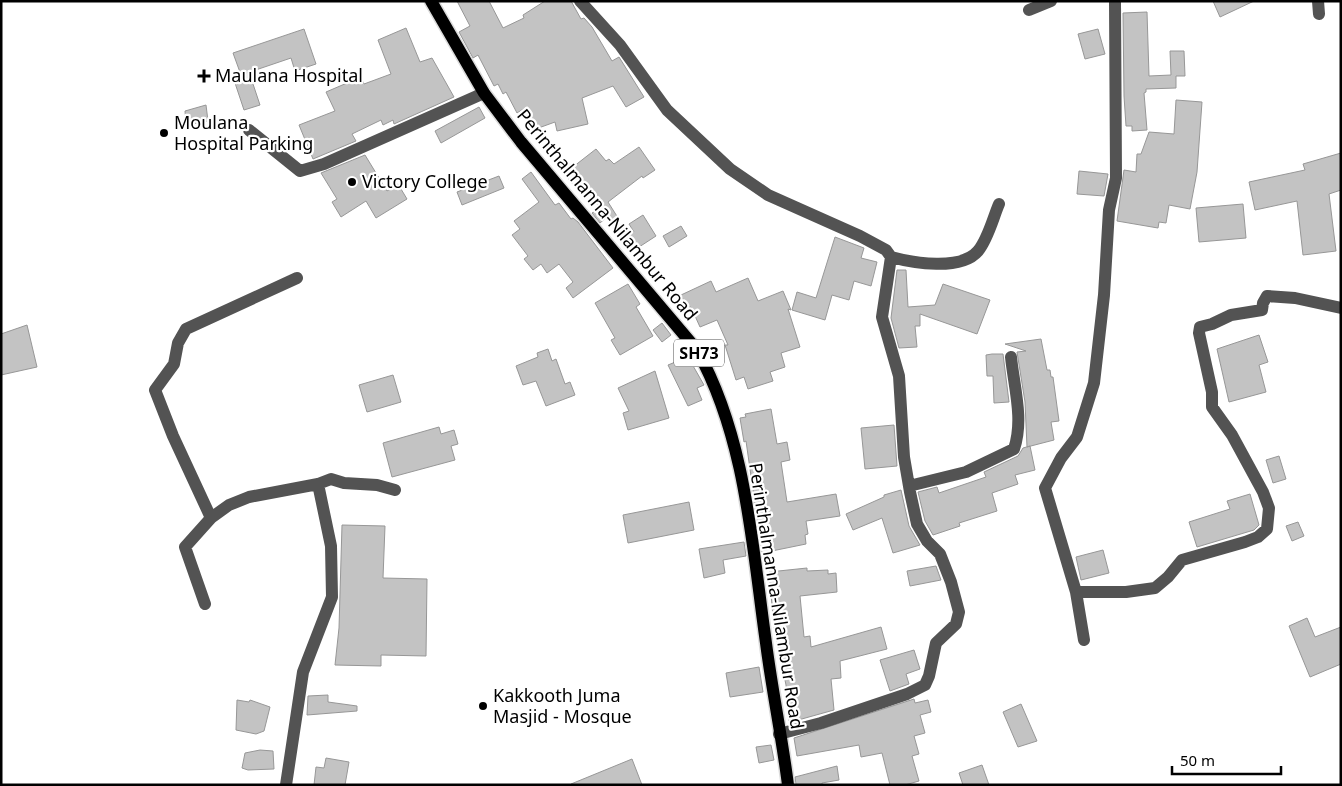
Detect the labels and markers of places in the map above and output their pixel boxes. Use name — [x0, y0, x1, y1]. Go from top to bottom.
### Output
place label: Maulana Hospital — [215, 63, 363, 87]
marker: Maulana Hospital — [197, 69, 211, 83]
place label: Moulana Hospital Parking — [174, 110, 313, 155]
marker: Moulana Hospital Parking — [158, 127, 170, 139]
place label: Victory College — [362, 169, 488, 193]
marker: Victory College — [346, 176, 358, 188]
place label: Kakkooth Juma Masjid - Mosque — [493, 683, 632, 728]
marker: Kakkooth Juma Masjid - Mosque — [477, 700, 489, 712]

